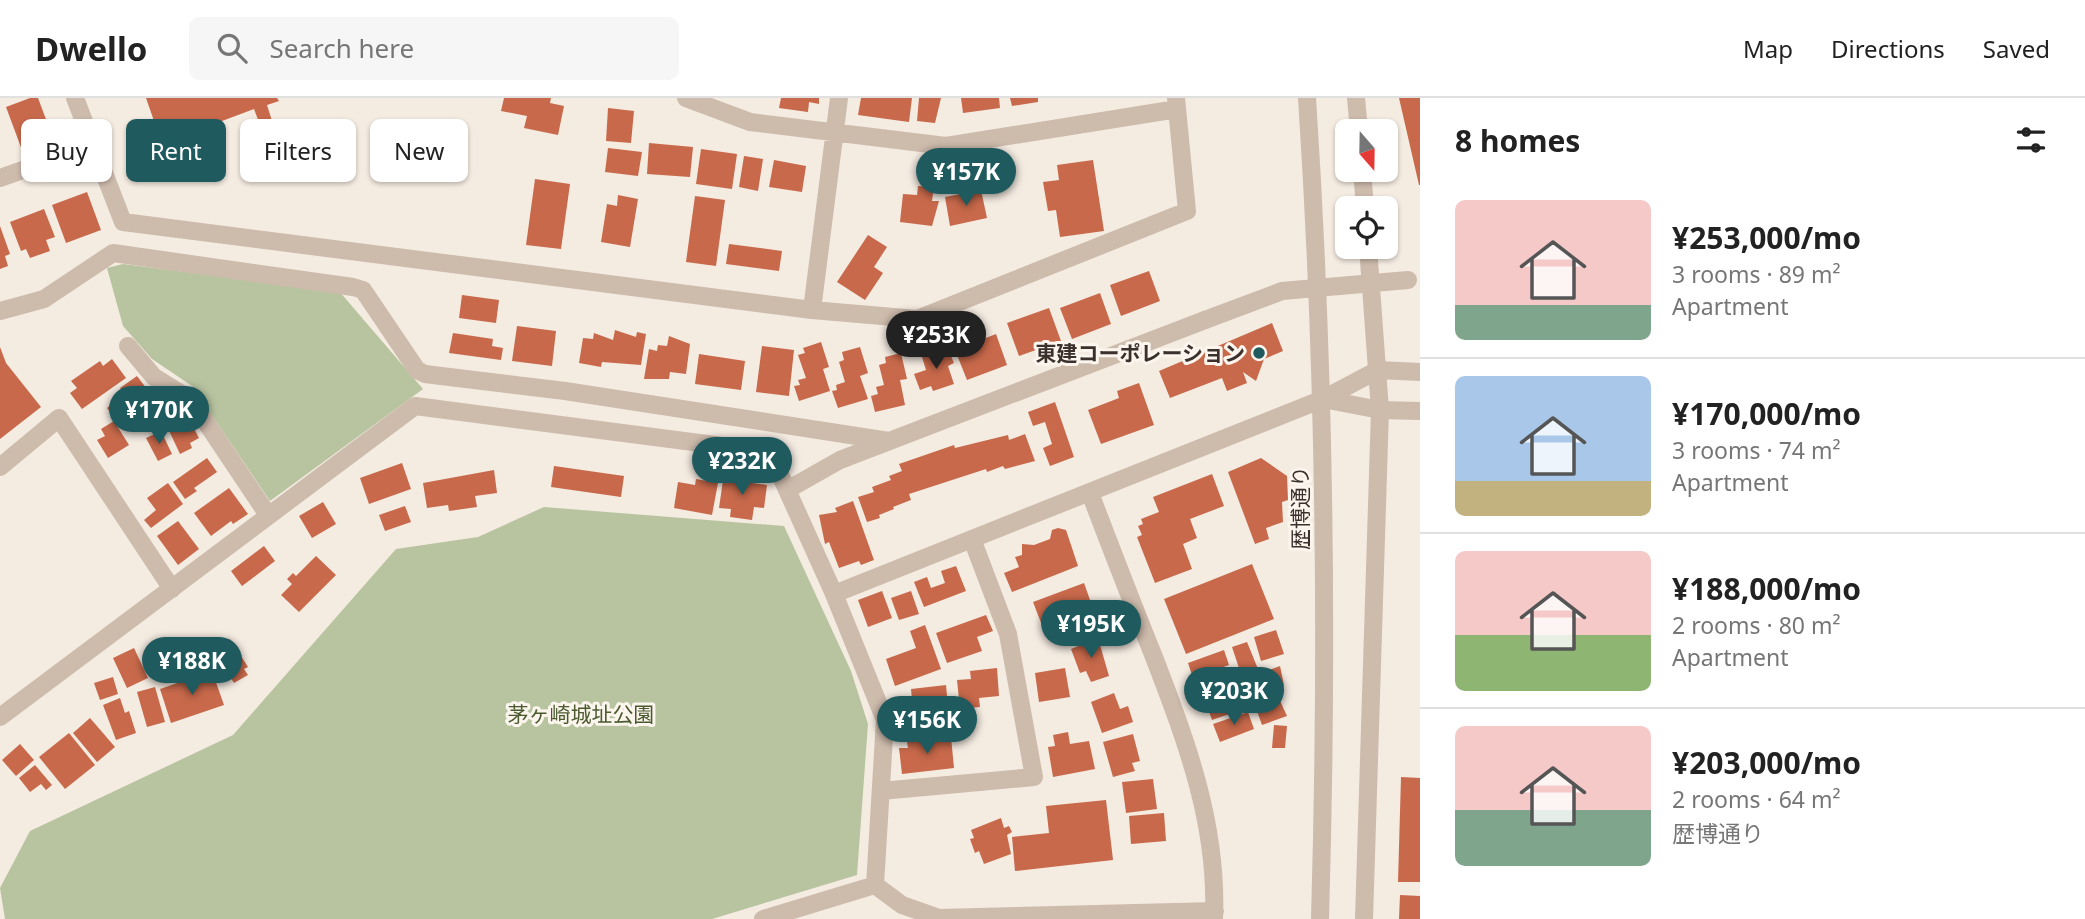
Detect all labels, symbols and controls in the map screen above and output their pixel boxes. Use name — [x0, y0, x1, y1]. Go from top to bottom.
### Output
search box — [189, 17, 679, 80]
text: Dwello — [35, 26, 147, 71]
icon: search — [213, 29, 251, 67]
text: Search here — [269, 30, 414, 66]
text: Map — [1743, 32, 1793, 65]
text: Directions — [1831, 32, 1945, 65]
text: Saved — [1983, 32, 2050, 65]
chip: Buy — [21, 119, 112, 182]
chip: Rent — [126, 119, 226, 182]
chip: Filters — [240, 119, 356, 182]
chip: New — [370, 119, 468, 182]
north arrow — [1335, 119, 1398, 182]
map controls — [1335, 119, 1398, 259]
text: 8 homes — [1455, 120, 1580, 161]
icon: filters — [2012, 121, 2050, 159]
pin: ¥157K — [917, 148, 1015, 208]
text: ¥157K — [932, 155, 1000, 187]
button: locate — [1335, 196, 1398, 259]
text: ¥253,000/mo — [1672, 217, 1861, 258]
icon: home — [1511, 228, 1595, 312]
text: 3 rooms · 89 m² — [1672, 258, 1841, 290]
text: Apartment — [1672, 290, 1789, 322]
pin: ¥253K — [887, 312, 985, 371]
text: ¥253K — [902, 318, 970, 350]
place label: 東建コーポレーション — [1035, 339, 1245, 367]
marker: 東建コーポレーション — [1251, 345, 1267, 361]
pin: ¥170K — [110, 386, 208, 446]
text: ¥170K — [125, 393, 193, 425]
text: ¥170,000/mo — [1672, 393, 1861, 434]
icon: home — [1511, 404, 1595, 488]
text: 3 rooms · 74 m² — [1672, 434, 1841, 466]
pin: ¥232K — [693, 438, 791, 497]
text: ¥232K — [708, 444, 776, 476]
street label: 歴博通り — [1286, 466, 1314, 550]
text: Apartment — [1672, 466, 1789, 498]
text: ¥188,000/mo — [1672, 568, 1861, 609]
icon: home — [1511, 579, 1595, 663]
pin: ¥195K — [1042, 601, 1140, 660]
text: ¥195K — [1057, 607, 1125, 639]
text: 2 rooms · 80 m² — [1672, 609, 1841, 641]
pin: ¥188K — [143, 638, 241, 697]
text: Apartment — [1672, 641, 1789, 673]
text: ¥188K — [158, 644, 226, 676]
pin: ¥203K — [1185, 668, 1283, 727]
text: ¥203K — [1200, 674, 1268, 706]
pin: ¥156K — [878, 696, 976, 756]
park label: 茅ヶ崎城址公園 — [508, 700, 655, 728]
text: ¥156K — [893, 703, 961, 735]
text: ¥203,000/mo — [1672, 742, 1861, 783]
icon: home — [1511, 754, 1595, 838]
text: 2 rooms · 64 m² — [1672, 783, 1841, 815]
text: 歴博通り — [1672, 817, 1764, 849]

